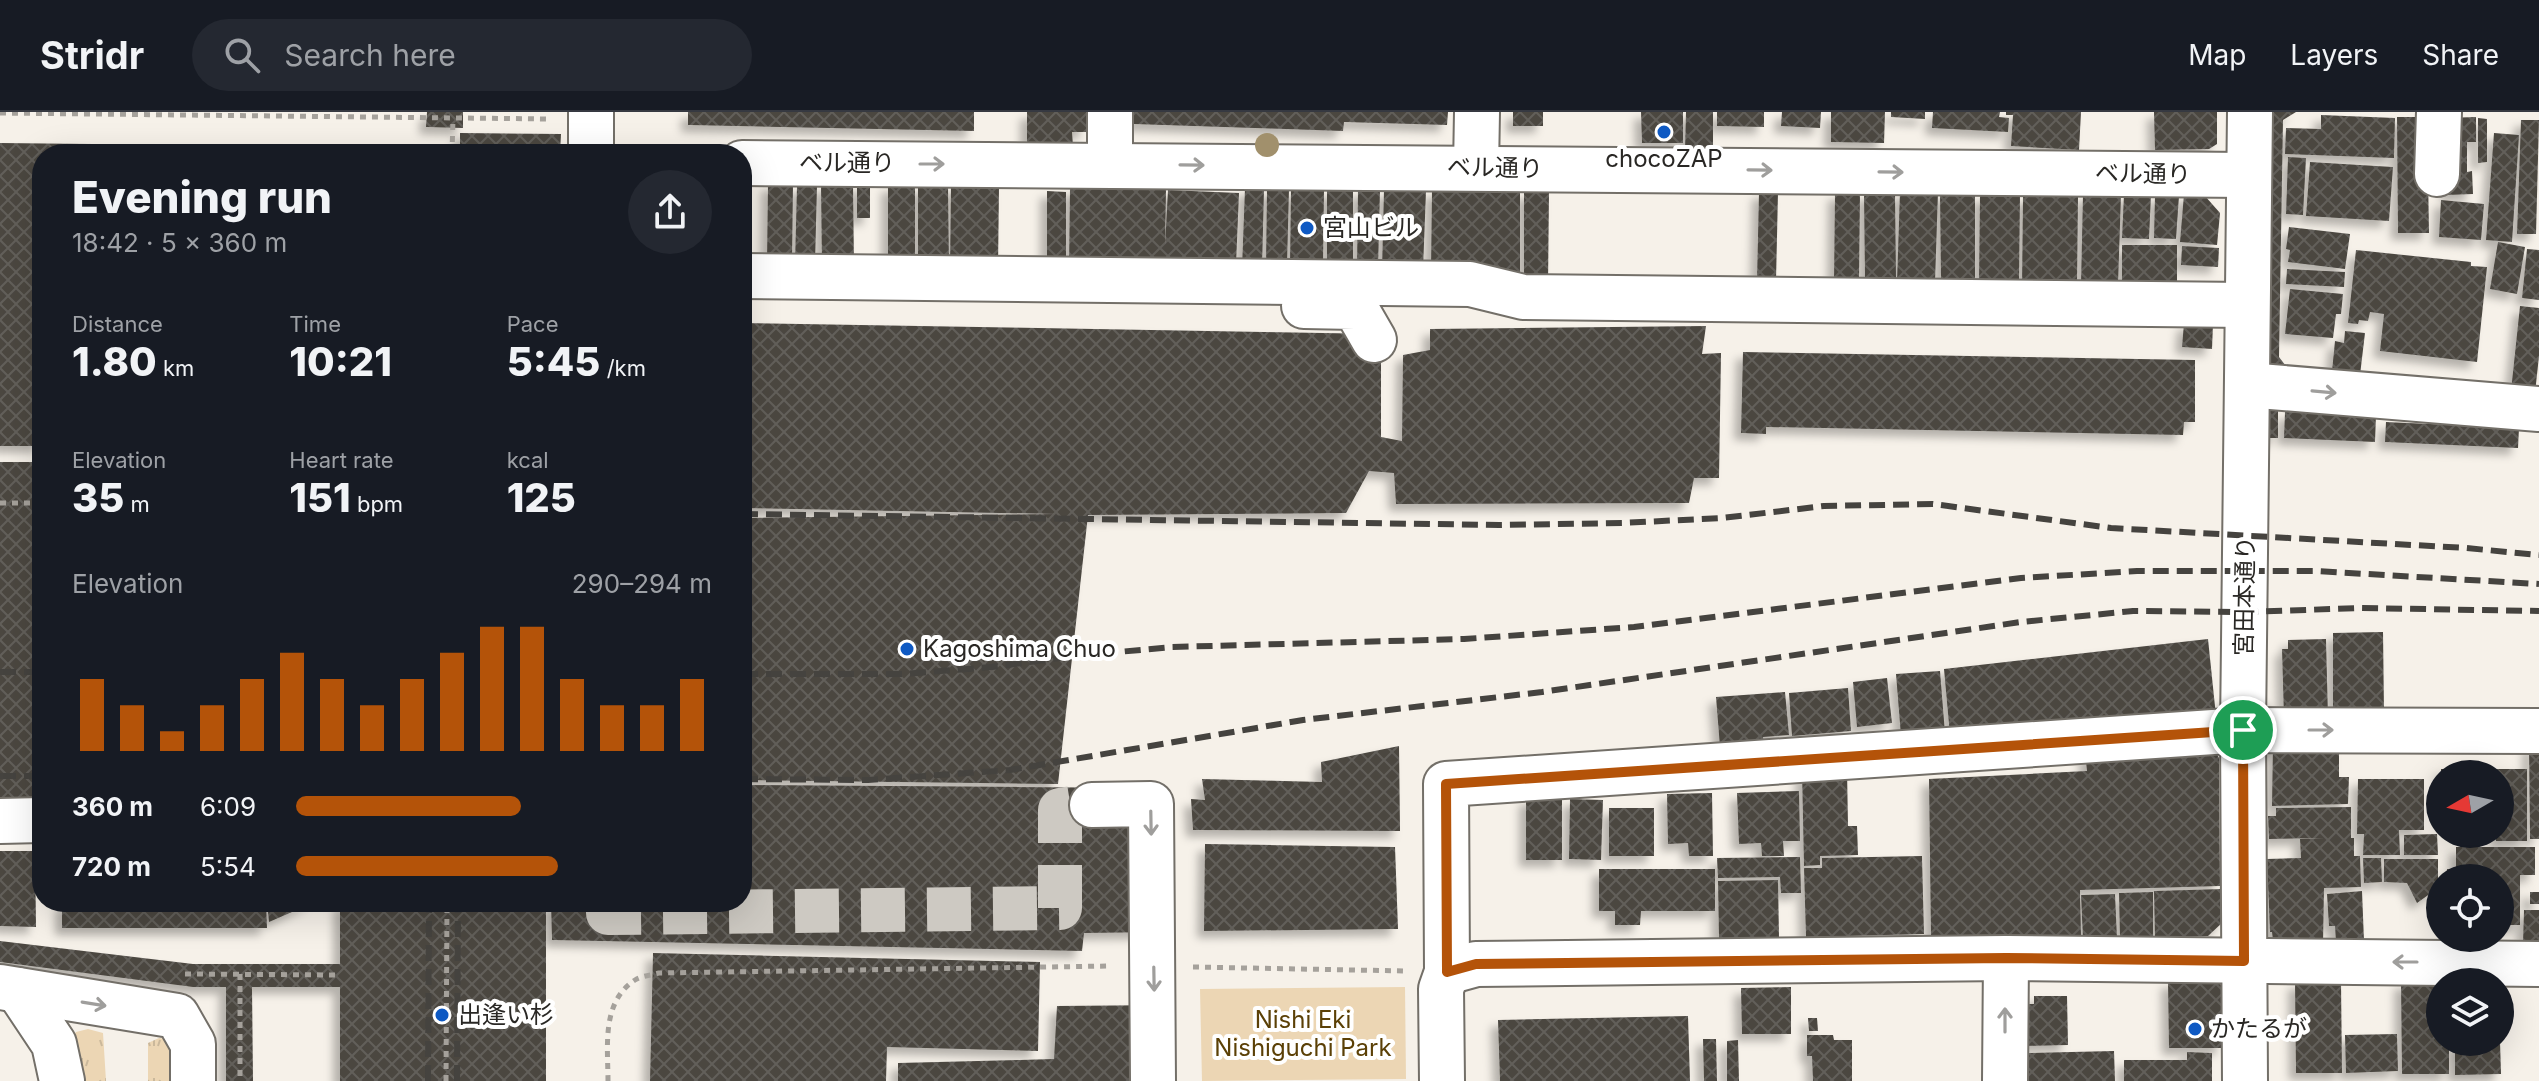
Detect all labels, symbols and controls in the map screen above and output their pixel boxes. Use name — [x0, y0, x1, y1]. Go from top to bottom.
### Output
search box — [192, 19, 752, 91]
text: Stridr — [40, 32, 144, 78]
icon: search — [220, 33, 264, 77]
text: Search here — [284, 37, 456, 73]
text: Map — [2188, 38, 2246, 72]
text: Layers — [2290, 38, 2378, 72]
text: Share — [2422, 38, 2499, 72]
marker: chocoZAP — [1655, 123, 1673, 141]
place label: chocoZAP — [1605, 144, 1723, 173]
street label: ベル通り — [799, 148, 895, 177]
street label: ベル通り — [1447, 152, 1543, 183]
one-way arrow — [918, 156, 945, 171]
one-way arrow — [1178, 157, 1205, 173]
street label: ベル通り — [2095, 158, 2191, 189]
one-way arrow — [1746, 163, 1773, 178]
one-way arrow — [1877, 164, 1904, 180]
text: Evening run — [72, 170, 332, 224]
button: share — [628, 170, 712, 254]
place label: 宮山ビル — [1323, 213, 1419, 242]
marker: 宮山ビル — [1298, 219, 1316, 237]
text: 18:42 · 5 × 360 m — [72, 227, 287, 258]
text: Distance — [72, 311, 163, 337]
text: Time — [289, 311, 341, 337]
text: Pace — [507, 311, 558, 337]
text: 1.80 — [72, 337, 157, 386]
text: 10:21 — [289, 337, 392, 386]
text: 5:45 — [507, 337, 600, 386]
text: km — [157, 355, 194, 381]
text: /km — [600, 355, 646, 381]
one-way arrow — [2310, 384, 2337, 399]
text: Elevation — [72, 447, 166, 473]
text: Heart rate — [289, 447, 394, 473]
text: kcal — [507, 447, 549, 473]
text: 35 — [72, 473, 124, 522]
text: 151 — [289, 473, 351, 522]
text: 125 — [507, 473, 576, 522]
text: m — [124, 491, 150, 517]
text: bpm — [351, 491, 403, 517]
street label: 宮田本通り — [2229, 536, 2260, 656]
text: Elevation — [72, 568, 183, 599]
text: 290–294 m — [572, 568, 712, 599]
place label: Kagoshima Chuo — [923, 634, 1116, 663]
marker: Kagoshima Chuo — [898, 640, 916, 658]
pin — [2209, 696, 2277, 764]
icon: arrive — [2221, 708, 2265, 752]
one-way arrow — [2307, 722, 2334, 738]
north arrow — [2426, 760, 2514, 848]
map controls — [2426, 760, 2514, 1056]
text: 360 m — [72, 791, 153, 822]
text: 6:09 — [200, 791, 256, 822]
one-way arrow — [1143, 809, 1159, 836]
text: 720 m — [72, 851, 151, 882]
text: 5:54 — [200, 851, 256, 882]
button: locate — [2426, 864, 2514, 952]
one-way arrow — [2392, 955, 2419, 970]
one-way arrow — [1146, 965, 1161, 992]
button: layers — [2426, 968, 2514, 1056]
one-way arrow — [81, 997, 107, 1012]
place label: 出逢い杉 — [458, 1000, 554, 1029]
park label: Nishi Eki Nishiguchi Park — [1214, 1005, 1392, 1062]
marker: 出逢い杉 — [433, 1006, 451, 1024]
one-way arrow — [1997, 1007, 2013, 1034]
place label: かたるが — [2211, 1014, 2307, 1043]
marker: かたるが — [2186, 1020, 2204, 1038]

